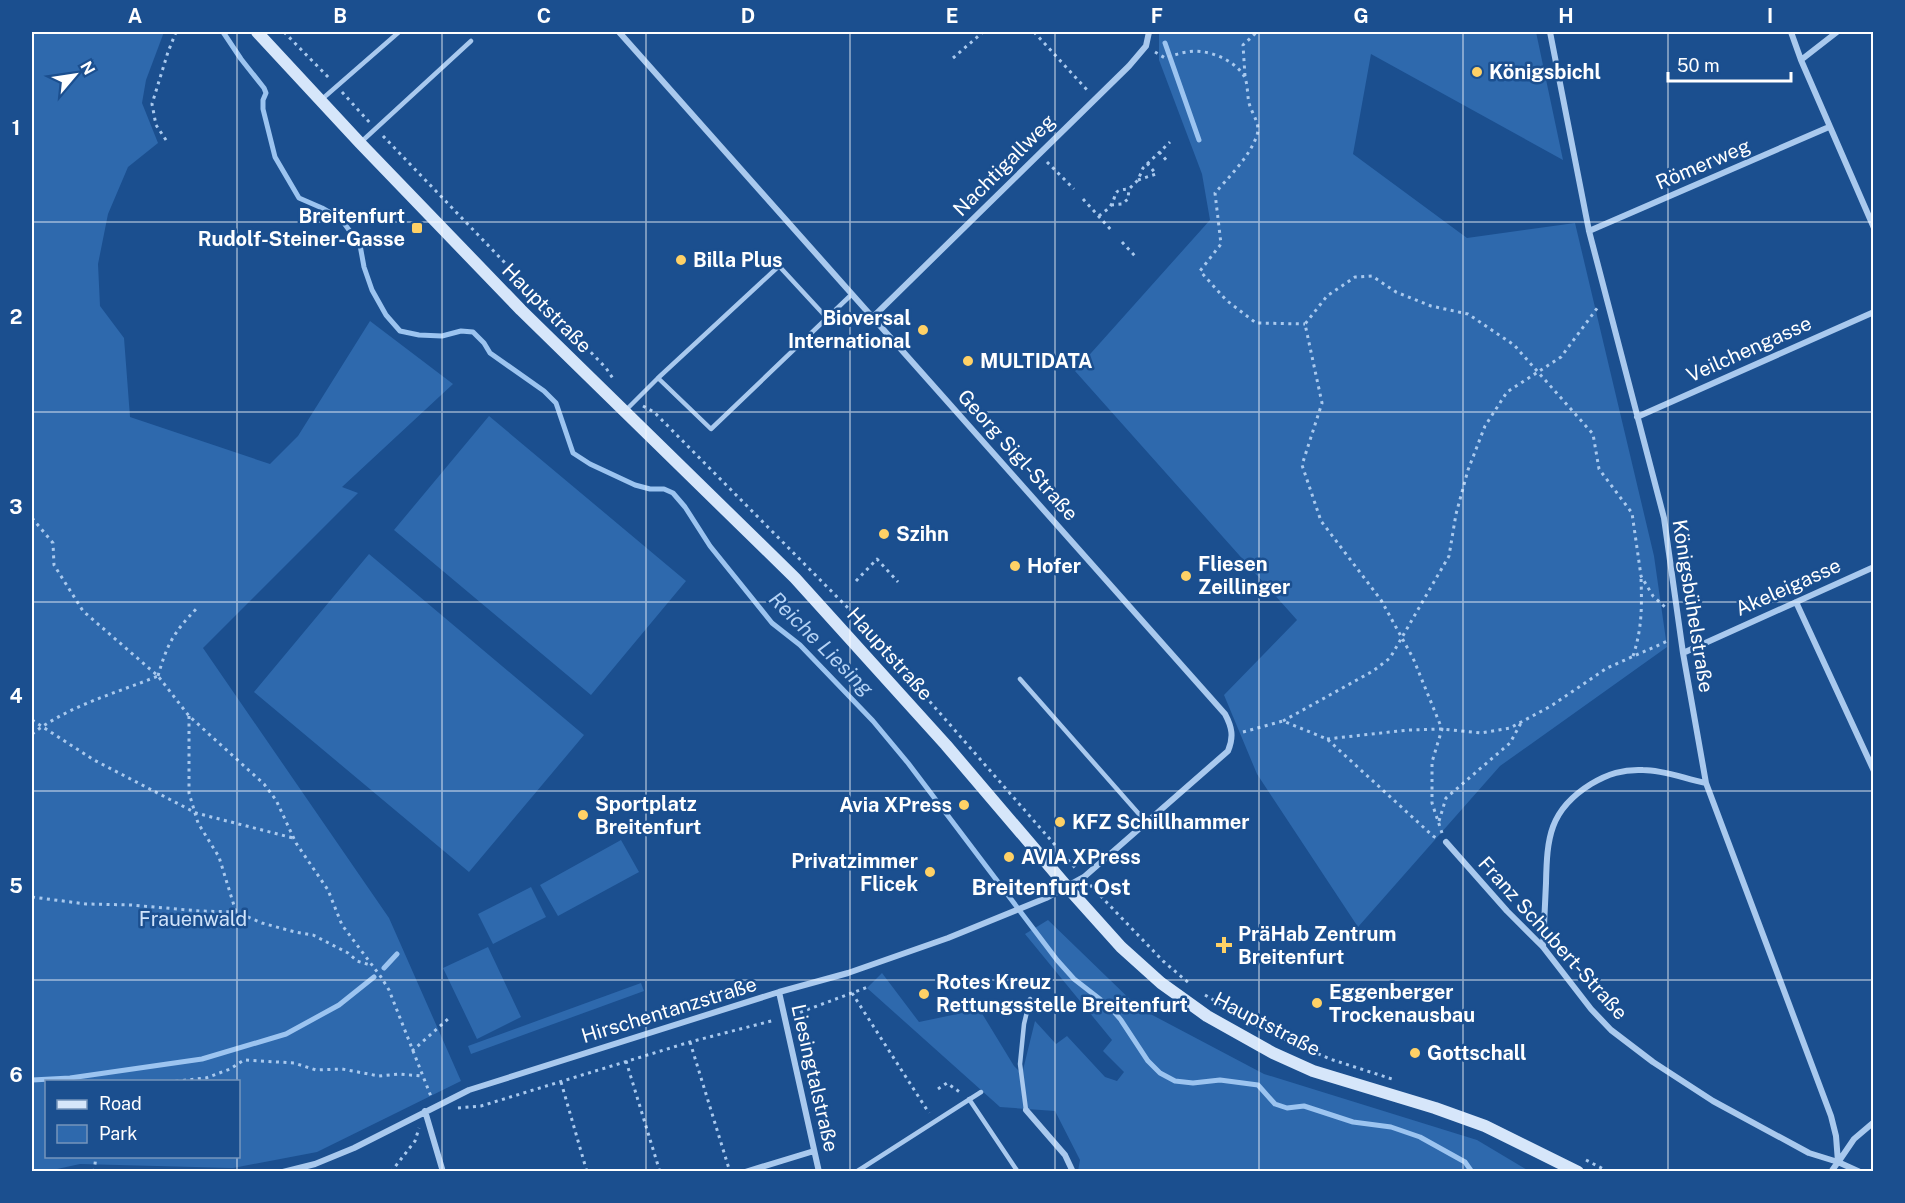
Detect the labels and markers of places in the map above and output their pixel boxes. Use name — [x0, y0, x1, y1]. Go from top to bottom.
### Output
place label: Königsbichl — [1489, 60, 1601, 84]
marker: Königsbichl — [1470, 65, 1484, 79]
place label: Breitenfurt Rudolf-Steiner-Gasse — [198, 204, 405, 251]
marker: Breitenfurt Rudolf-Steiner-Gasse — [410, 221, 424, 235]
place label: Billa Plus — [693, 248, 783, 272]
marker: Billa Plus — [674, 253, 688, 267]
place label: Bioversal International — [788, 306, 911, 353]
marker: Bioversal International — [916, 323, 930, 337]
place label: MULTIDATA — [980, 349, 1093, 373]
marker: MULTIDATA — [961, 354, 975, 368]
place label: Szihn — [896, 522, 949, 546]
marker: Szihn — [877, 527, 891, 541]
place label: Fliesen Zeillinger — [1198, 552, 1290, 599]
place label: Hofer — [1027, 554, 1081, 578]
marker: Hofer — [1008, 559, 1022, 573]
marker: Fliesen Zeillinger — [1179, 569, 1193, 583]
place label: Sportplatz Breitenfurt — [595, 792, 701, 839]
place label: Avia XPress — [839, 793, 952, 817]
marker: Avia XPress — [957, 798, 971, 812]
marker: Sportplatz Breitenfurt — [576, 808, 590, 822]
place label: KFZ Schillhammer — [1072, 810, 1250, 834]
marker: KFZ Schillhammer — [1053, 815, 1067, 829]
place label: AVIA XPress — [1021, 845, 1141, 869]
place label: Privatzimmer Flicek — [791, 849, 918, 896]
marker: AVIA XPress — [1002, 850, 1016, 864]
marker: Privatzimmer Flicek — [923, 865, 937, 879]
place label: PräHab Zentrum Breitenfurt — [1238, 922, 1396, 969]
marker: PräHab Zentrum Breitenfurt — [1215, 936, 1233, 954]
place label: Rotes Kreuz Rettungsstelle Breitenfurt — [936, 970, 1188, 1017]
place label: Eggenberger Trockenausbau — [1329, 980, 1475, 1027]
marker: Rotes Kreuz Rettungsstelle Breitenfurt — [917, 987, 931, 1001]
marker: Eggenberger Trockenausbau — [1310, 996, 1324, 1010]
place label: Gottschall — [1427, 1041, 1527, 1065]
marker: Gottschall — [1408, 1046, 1422, 1060]

